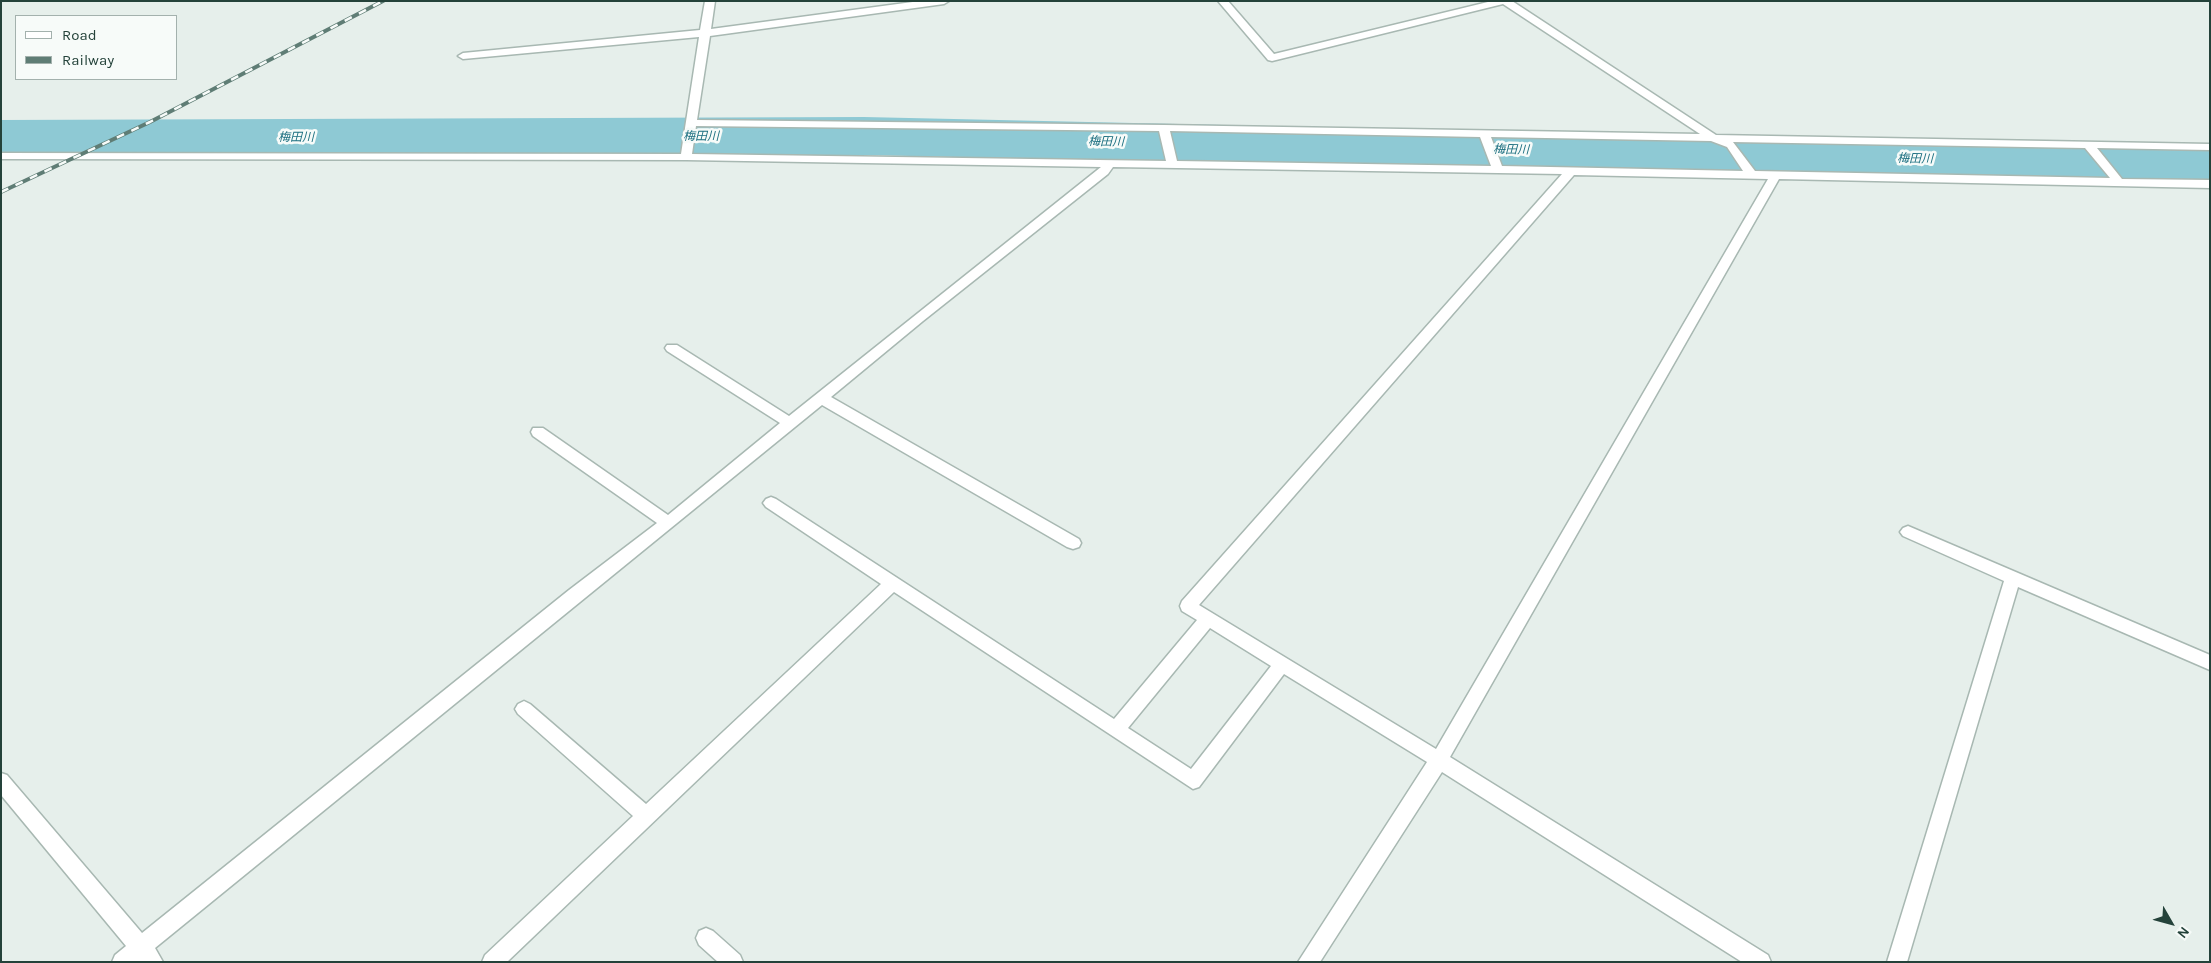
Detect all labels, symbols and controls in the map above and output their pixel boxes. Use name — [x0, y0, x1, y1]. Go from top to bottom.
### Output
legend — [15, 15, 178, 80]
text: Road — [62, 26, 97, 44]
text: Railway — [62, 51, 114, 69]
water label: 梅田川 — [683, 130, 719, 144]
water label: 梅田川 — [278, 131, 314, 145]
water label: 梅田川 — [1088, 134, 1124, 150]
water label: 梅田川 — [1493, 142, 1529, 158]
water label: 梅田川 — [1897, 151, 1933, 167]
north arrow — [2146, 898, 2196, 948]
text: N — [2173, 923, 2193, 942]

